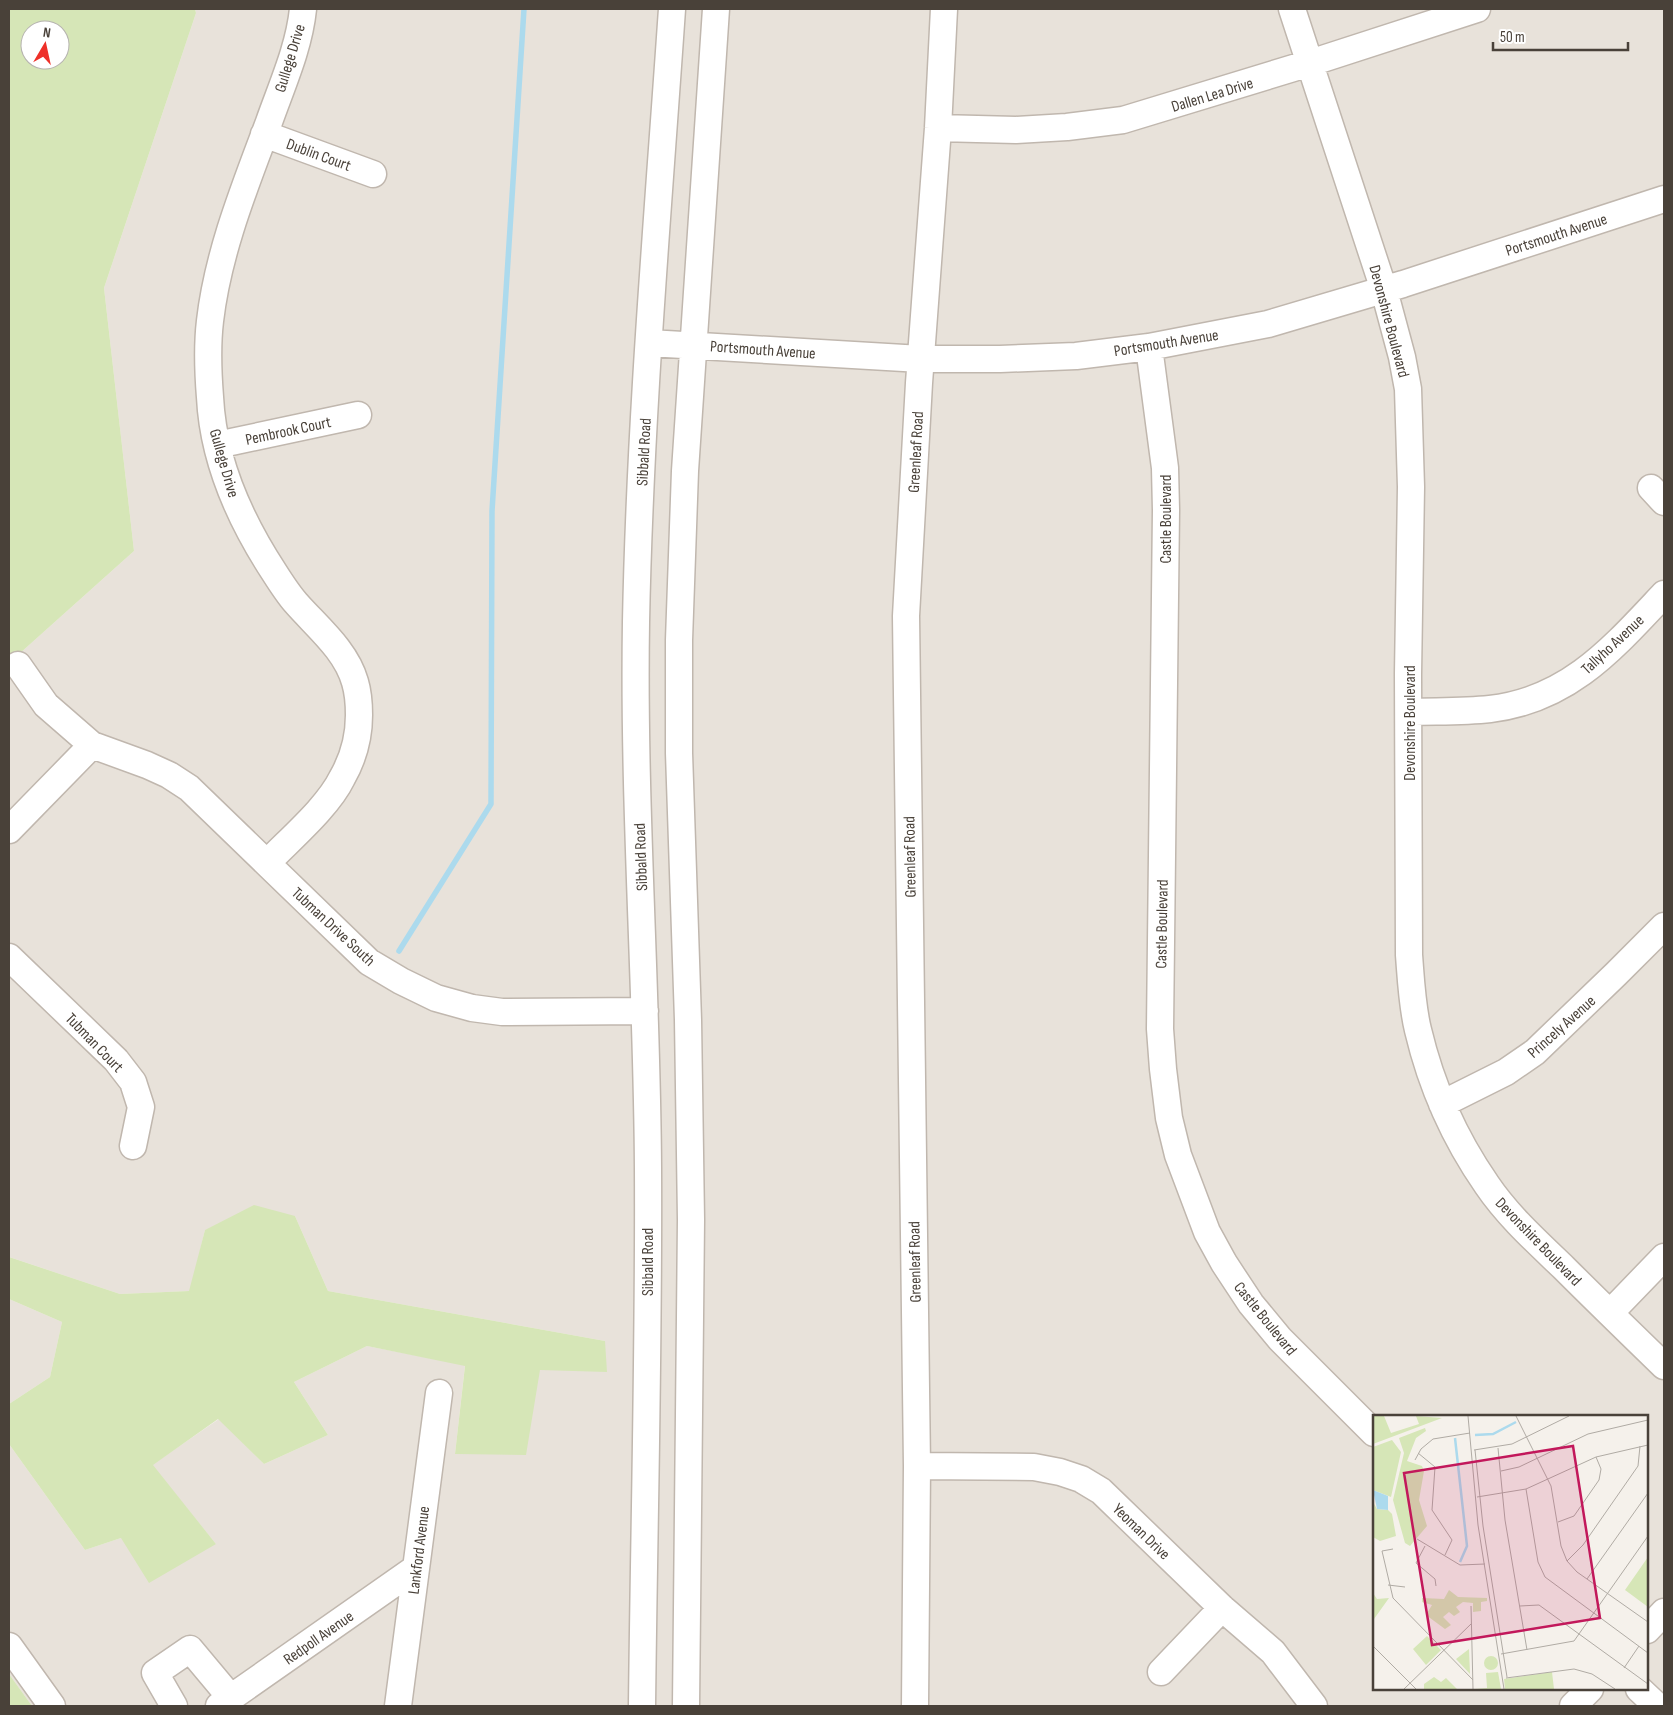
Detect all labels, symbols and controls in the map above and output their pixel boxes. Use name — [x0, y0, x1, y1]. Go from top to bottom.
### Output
north arrow — [20, 20, 70, 70]
scale bar — [1493, 20, 1628, 52]
street label: Gullege Drive — [271, 22, 310, 95]
text: N — [42, 24, 52, 42]
text: 50 m — [1500, 28, 1525, 47]
street label: Dallen Lea Drive — [1169, 74, 1256, 117]
street label: Dublin Court — [284, 135, 354, 176]
street label: Portsmouth Avenue — [1503, 210, 1610, 261]
street label: Devonshire Boulevard — [1364, 263, 1413, 380]
street label: Portsmouth Avenue — [1113, 326, 1220, 361]
street label: Portsmouth Avenue — [710, 337, 816, 364]
street label: Greenleaf Road — [905, 411, 928, 493]
street label: Pembrook Court — [244, 413, 333, 450]
street label: Sibbald Road — [633, 418, 656, 487]
street label: Gullege Drive — [205, 427, 242, 500]
street label: Castle Boulevard — [1157, 474, 1176, 564]
street label: Tallyho Avenue — [1578, 611, 1648, 679]
street label: Devonshire Boulevard — [1401, 665, 1420, 781]
street label: Greenleaf Road — [900, 816, 921, 898]
street label: Sibbald Road — [631, 823, 652, 891]
street label: Castle Boulevard — [1152, 879, 1173, 969]
street label: Tubman Drive South — [287, 884, 379, 970]
street label: Princely Avenue — [1524, 992, 1600, 1063]
street label: Tubman Court — [61, 1009, 127, 1077]
street label: Devonshire Boulevard — [1491, 1194, 1585, 1290]
street label: Greenleaf Road — [905, 1221, 926, 1303]
street label: Sibbald Road — [639, 1228, 658, 1296]
street label: Castle Boulevard — [1229, 1278, 1300, 1360]
inset map — [1373, 1415, 1648, 1690]
street label: Yeoman Drive — [1108, 1500, 1174, 1564]
street label: Lankford Avenue — [405, 1505, 434, 1595]
street label: Redpoll Avenue — [280, 1607, 358, 1669]

